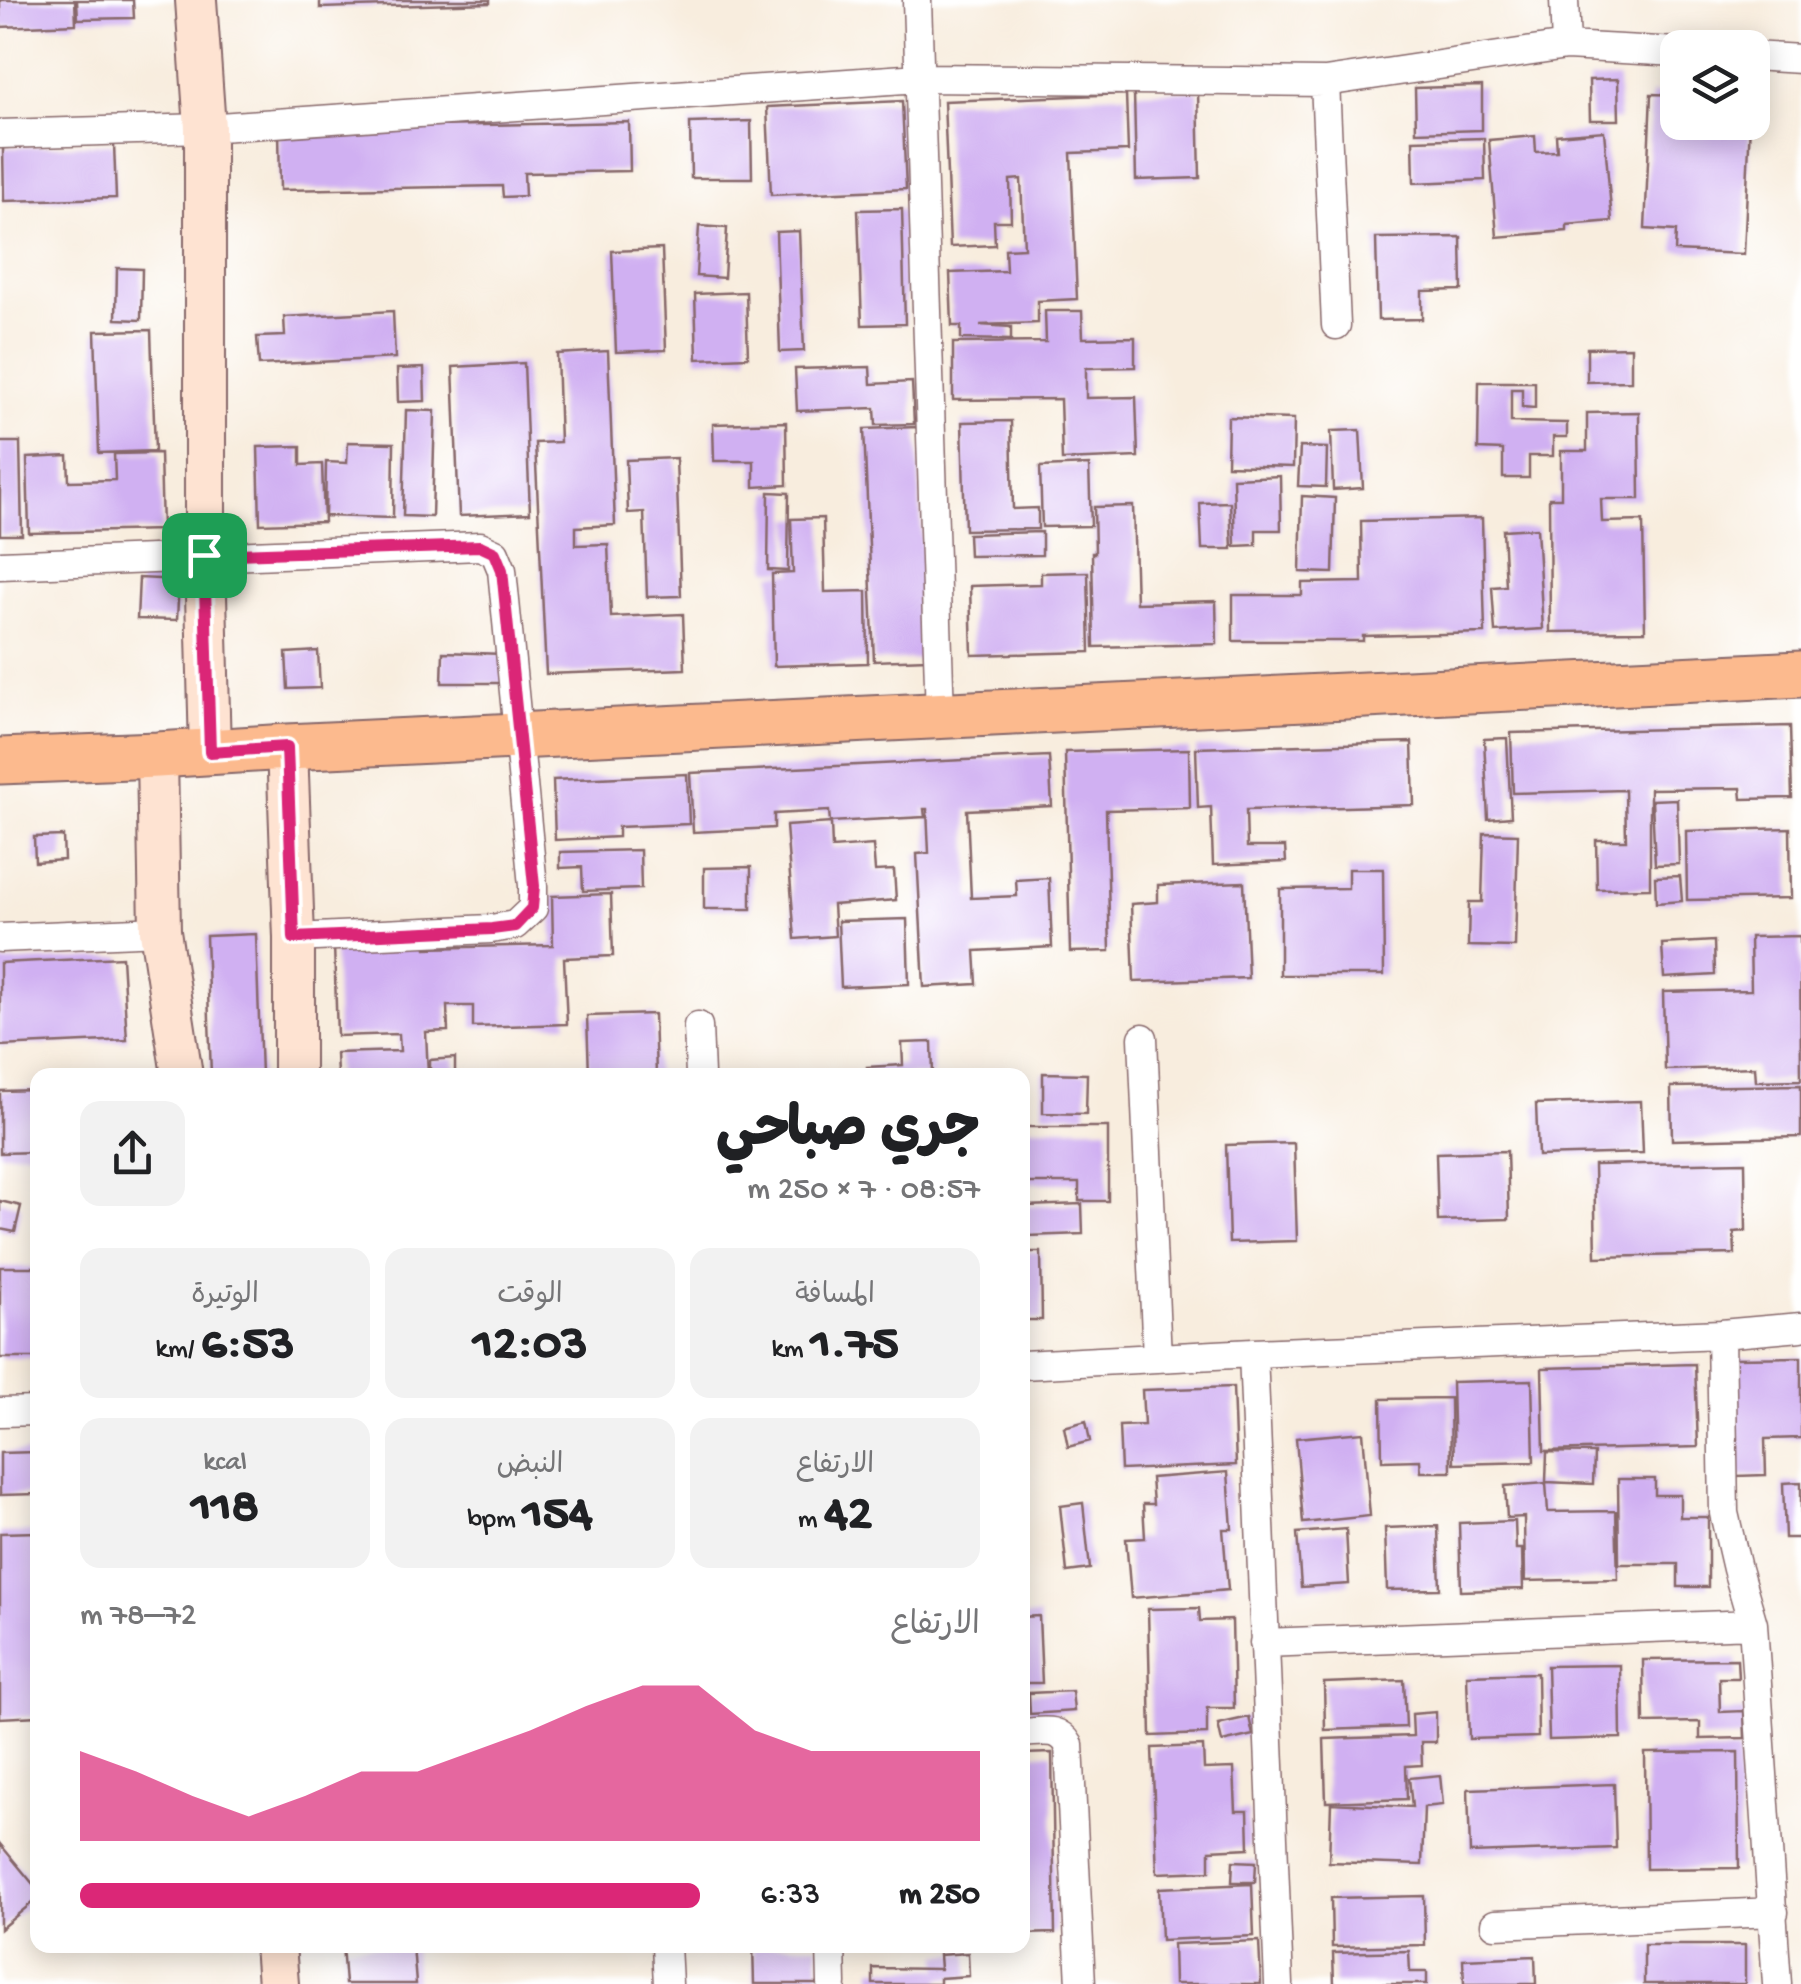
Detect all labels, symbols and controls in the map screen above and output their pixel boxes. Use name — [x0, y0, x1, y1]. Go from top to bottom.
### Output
map controls — [1660, 30, 1770, 140]
button: layers — [1660, 30, 1770, 140]
pin — [162, 513, 247, 598]
icon: arrive — [177, 528, 232, 583]
button: share — [80, 1101, 185, 1206]
text: جري صباحي — [716, 1102, 980, 1166]
text: 08:57 · 7 × 250 m — [747, 1172, 980, 1210]
text: الوتيرة — [191, 1280, 259, 1313]
text: الوقت — [497, 1280, 563, 1313]
text: المسافة — [795, 1280, 875, 1313]
text: 6:53 — [201, 1317, 295, 1376]
text: 12:03 — [473, 1317, 587, 1376]
text: 1.75 — [810, 1317, 899, 1376]
text: /km — [155, 1334, 201, 1367]
text: km — [771, 1334, 810, 1367]
text: kcal — [203, 1447, 247, 1480]
text: النبض — [497, 1450, 563, 1483]
text: الارتفاع — [796, 1450, 874, 1483]
text: 118 — [191, 1480, 259, 1539]
text: 154 — [522, 1487, 593, 1546]
text: 42 — [824, 1487, 872, 1546]
text: bpm — [467, 1504, 522, 1537]
text: m — [798, 1504, 824, 1537]
text: 72–78 m — [80, 1598, 196, 1636]
text: الارتفاع — [890, 1608, 980, 1646]
text: 6:33 — [761, 1877, 820, 1915]
text: 250 m — [899, 1877, 980, 1915]

